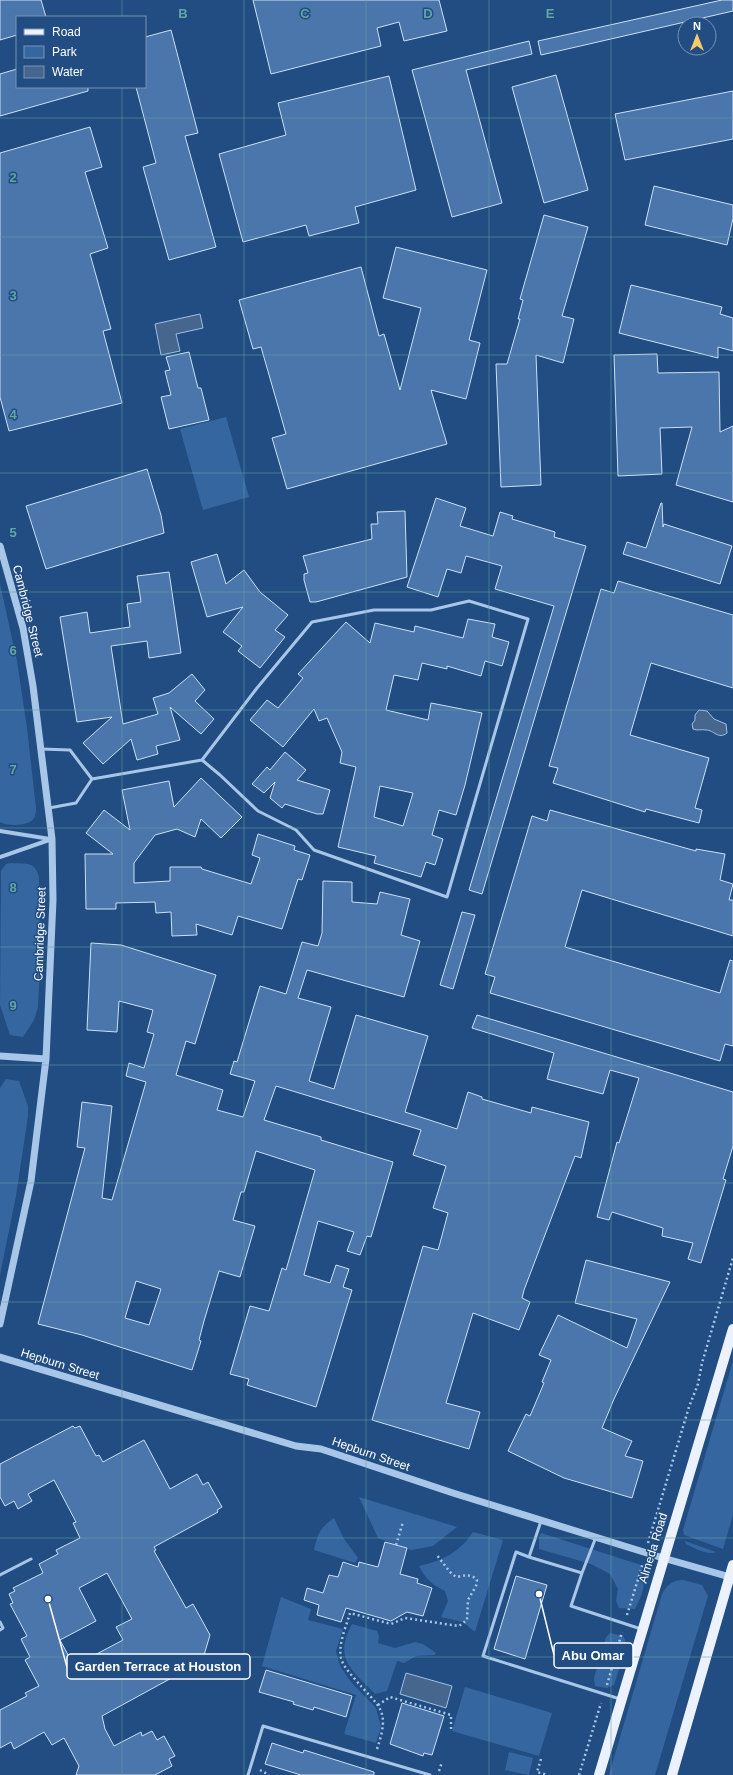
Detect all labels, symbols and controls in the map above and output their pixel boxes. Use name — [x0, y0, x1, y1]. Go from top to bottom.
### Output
text: B — [178, 6, 188, 21]
text: C — [300, 6, 310, 21]
text: D — [423, 6, 433, 21]
text: E — [546, 6, 555, 21]
legend — [16, 16, 146, 88]
north arrow — [677, 16, 717, 56]
text: N — [693, 20, 701, 32]
text: Road — [52, 25, 81, 39]
text: Park — [52, 45, 78, 59]
text: Water — [52, 65, 84, 79]
text: 2 — [9, 170, 17, 185]
text: 3 — [9, 288, 17, 303]
text: 4 — [9, 407, 17, 422]
text: 5 — [9, 525, 17, 540]
street label: Cambridge Street — [10, 564, 46, 659]
text: 6 — [9, 643, 17, 658]
text: 7 — [9, 762, 17, 777]
text: 8 — [9, 880, 17, 895]
street label: Cambridge Street — [31, 886, 49, 981]
text: 9 — [9, 998, 17, 1013]
street label: Hepburn Street — [19, 1345, 102, 1383]
street label: Hepburn Street — [330, 1434, 412, 1474]
street label: Almeda Road — [636, 1511, 670, 1585]
callout: Abu Omar — [554, 1643, 633, 1668]
text: Abu Omar — [562, 1648, 624, 1663]
callout: Garden Terrace at Houston — [67, 1654, 250, 1679]
text: Garden Terrace at Houston — [75, 1659, 241, 1674]

